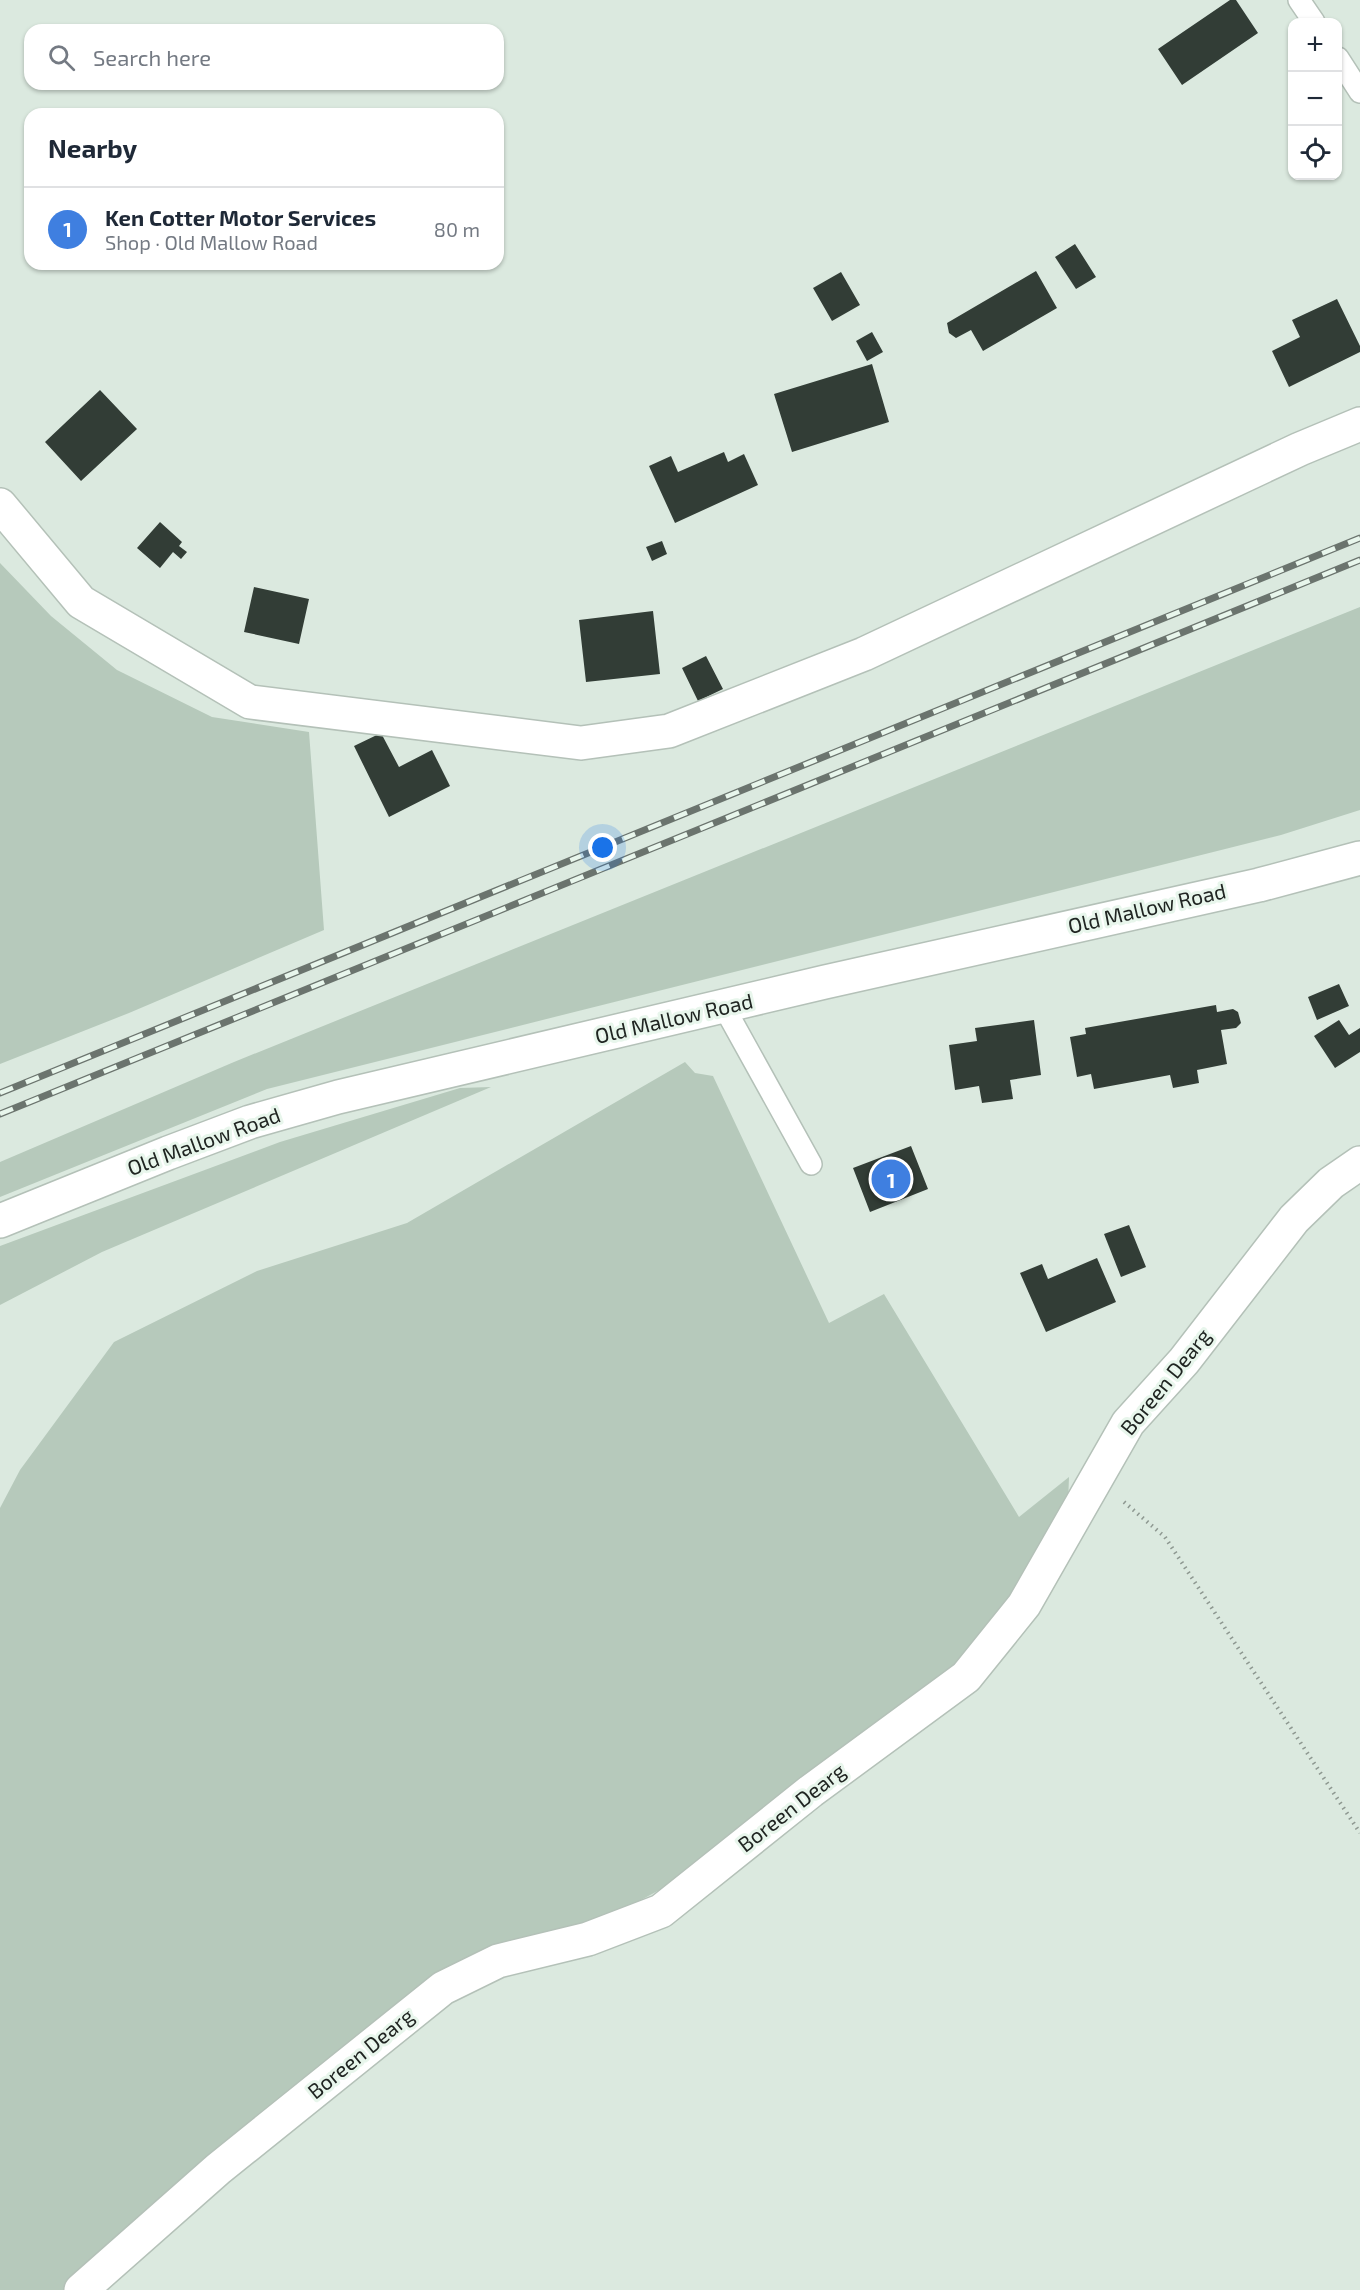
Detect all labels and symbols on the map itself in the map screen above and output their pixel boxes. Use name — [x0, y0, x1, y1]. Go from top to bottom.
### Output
your location — [588, 833, 617, 862]
street label: Old Mallow Road — [1065, 877, 1228, 938]
street label: Old Mallow Road — [592, 987, 755, 1048]
street label: Old Mallow Road — [123, 1101, 284, 1180]
pin: 1 — [872, 1156, 910, 1202]
street label: Boreen Dearg — [1114, 1323, 1215, 1439]
street label: Boreen Dearg — [732, 1757, 850, 1856]
street label: Boreen Dearg — [302, 2002, 418, 2103]

